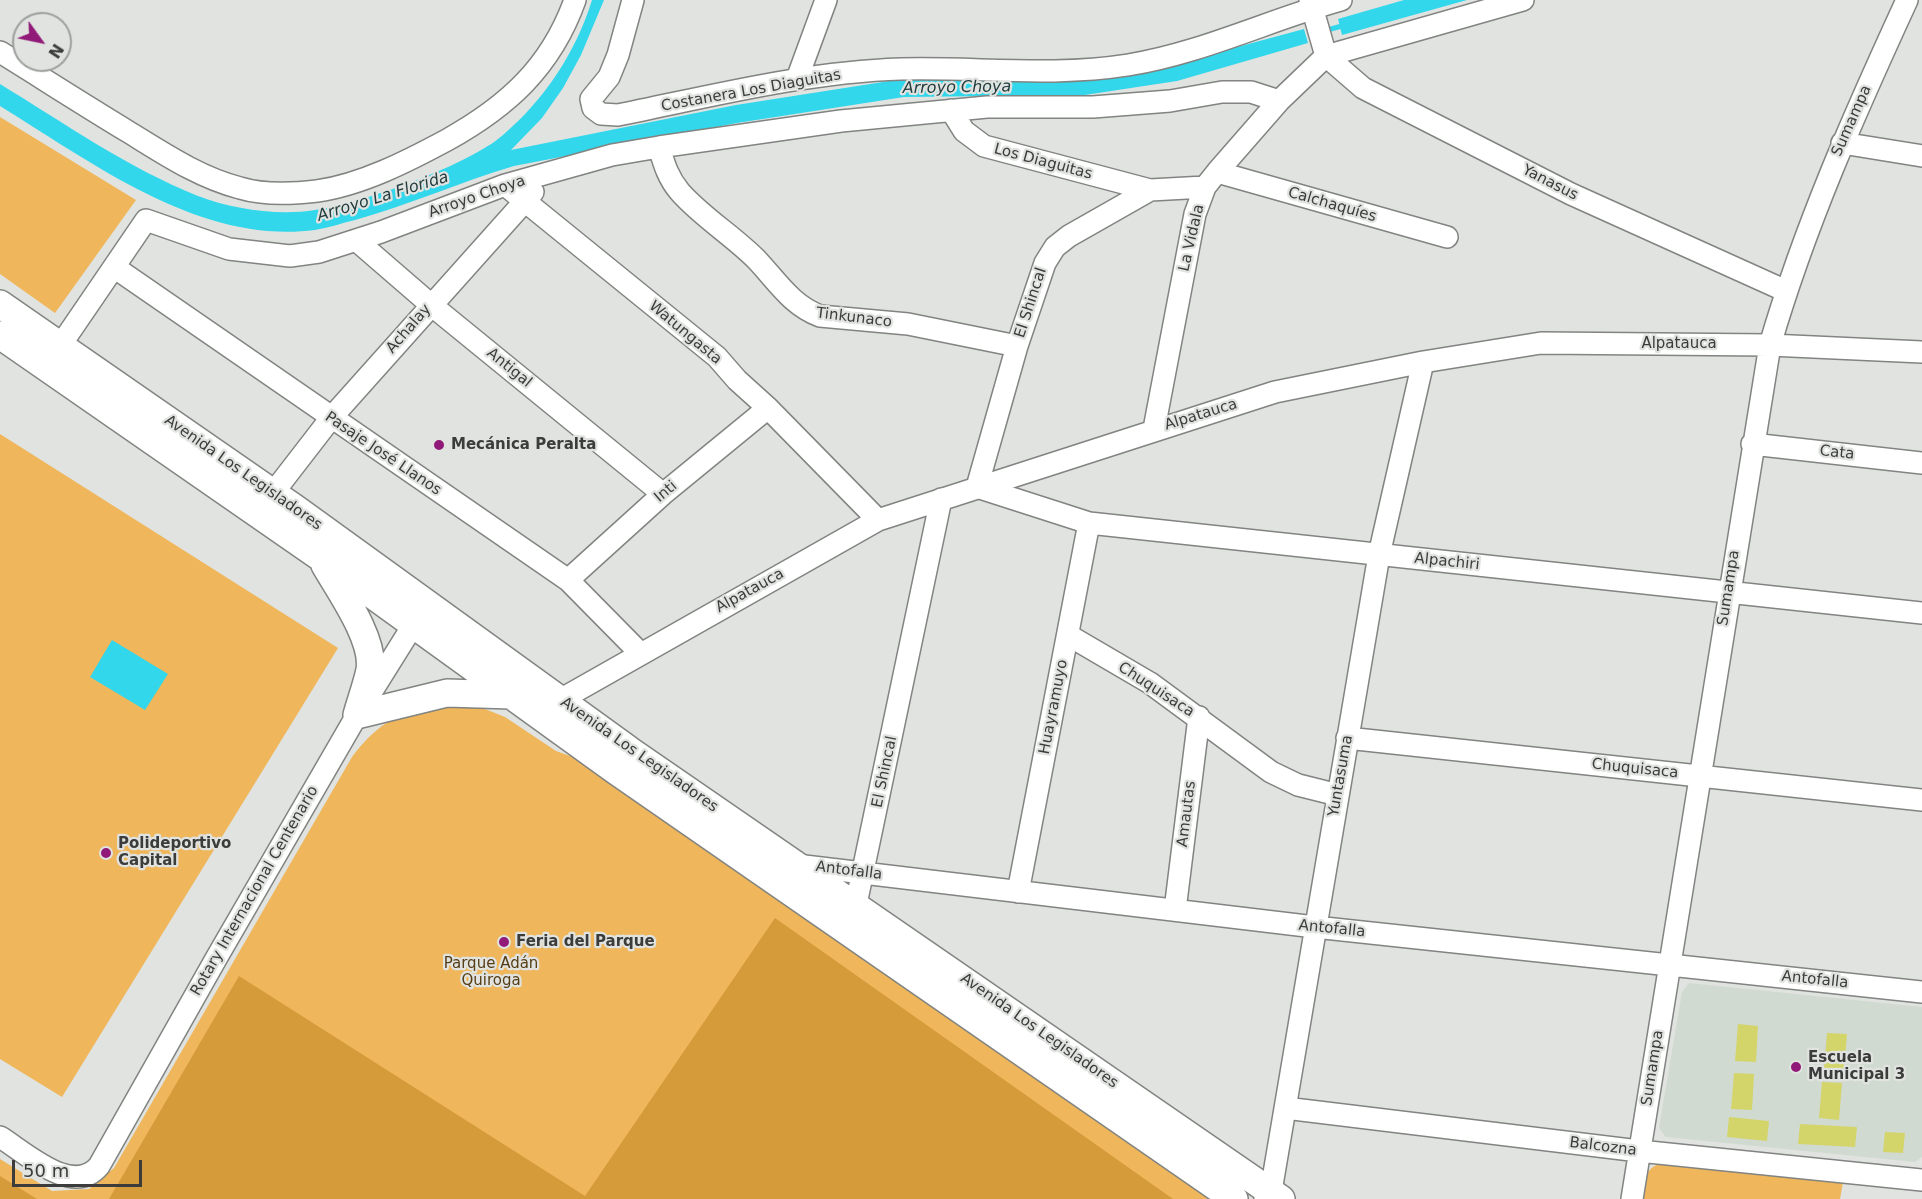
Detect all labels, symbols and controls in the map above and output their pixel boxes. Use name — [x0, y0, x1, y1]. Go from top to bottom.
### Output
north arrow — [12, 12, 72, 72]
text: N — [44, 40, 67, 62]
street label: Costanera Los Diaguitas — [660, 66, 842, 116]
water label: Arroyo Choya — [903, 77, 1011, 99]
street label: Sumampa — [1828, 83, 1876, 159]
street label: Los Diaguitas — [992, 140, 1094, 184]
street label: Yanasus — [1519, 161, 1581, 205]
water label: Arroyo La Florida — [315, 168, 451, 226]
street label: Arroyo Choya — [426, 172, 528, 222]
street label: Calchaquíes — [1286, 184, 1378, 226]
street label: La Vidala — [1176, 203, 1208, 273]
street label: El Shincal — [1011, 266, 1051, 340]
street label: Watungasta — [645, 297, 725, 369]
street label: Achalay — [383, 301, 435, 357]
street label: Tinkunaco — [815, 304, 893, 332]
street label: Alpatauca — [1641, 335, 1717, 353]
street label: Antigal — [483, 344, 535, 392]
street label: Alpatauca — [1162, 395, 1240, 435]
street label: Pasaje José Llanos — [321, 408, 445, 500]
street label: Avenida Los Legisladores — [161, 412, 325, 534]
place label: Mecánica Peralta — [451, 436, 596, 454]
marker: Mecánica Peralta — [432, 438, 446, 452]
street label: Cata — [1819, 442, 1855, 464]
street label: Inti — [651, 477, 681, 507]
street label: Sumampa — [1714, 549, 1744, 627]
street label: Alpachiri — [1414, 550, 1480, 574]
street label: Alpatauca — [713, 565, 787, 617]
street label: Huayramuyo — [1036, 658, 1072, 756]
street label: Chuquisaca — [1115, 659, 1197, 721]
street label: Avenida Los Legisladores — [557, 694, 721, 816]
street label: Yuntasuma — [1325, 734, 1357, 818]
street label: El Shincal — [869, 735, 901, 809]
street label: Chuquisaca — [1591, 755, 1679, 783]
street label: Amautas — [1174, 780, 1200, 848]
street label: Rotary Internacional Centenario — [187, 783, 323, 999]
place label: Polideportivo Capital — [118, 835, 231, 870]
marker: Polideportivo Capital — [99, 846, 113, 860]
street label: Antofalla — [815, 858, 883, 884]
street label: Antofalla — [1298, 917, 1366, 941]
place label: Feria del Parque — [516, 933, 655, 951]
marker: Feria del Parque — [497, 935, 511, 949]
park label: Parque Adán Quiroga — [444, 955, 538, 990]
street label: Antofalla — [1781, 968, 1849, 992]
street label: Avenida Los Legisladores — [957, 970, 1121, 1092]
street label: Sumampa — [1638, 1029, 1668, 1107]
place label: Escuela Municipal 3 — [1808, 1049, 1905, 1084]
marker: Escuela Municipal 3 — [1789, 1060, 1803, 1074]
street label: Balcozna — [1568, 1134, 1638, 1160]
scale bar — [15, 1148, 146, 1186]
text: 50 m — [23, 1160, 69, 1181]

